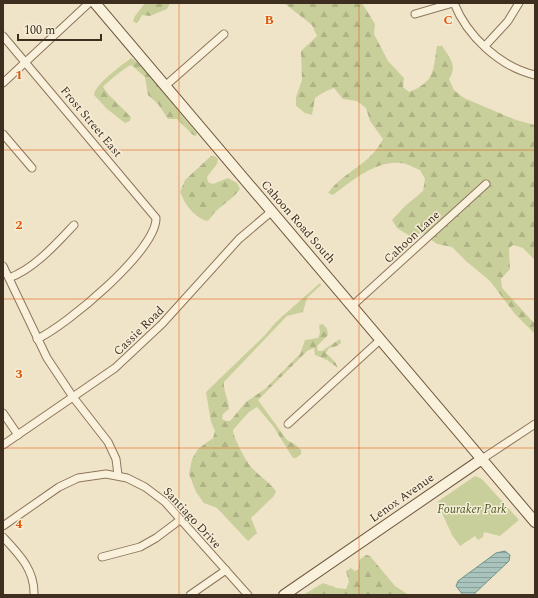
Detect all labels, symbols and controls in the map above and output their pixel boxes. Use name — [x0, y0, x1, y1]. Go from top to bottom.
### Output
text: B — [264, 10, 274, 30]
text: C — [443, 10, 453, 30]
scale bar — [18, 16, 101, 42]
text: 100 m — [24, 21, 55, 40]
text: 1 — [15, 65, 23, 85]
street label: Frost Street East — [55, 82, 127, 162]
street label: Cahoon Road South — [256, 176, 340, 268]
street label: Cahoon Lane — [380, 206, 444, 268]
text: 2 — [15, 215, 23, 235]
street label: Cassie Road — [109, 302, 169, 360]
text: 3 — [15, 364, 23, 384]
street label: Lenox Avenue — [366, 469, 438, 527]
street label: Santiago Drive — [158, 483, 226, 553]
park label: Fouraker Park — [437, 500, 507, 519]
text: 4 — [15, 514, 23, 534]

